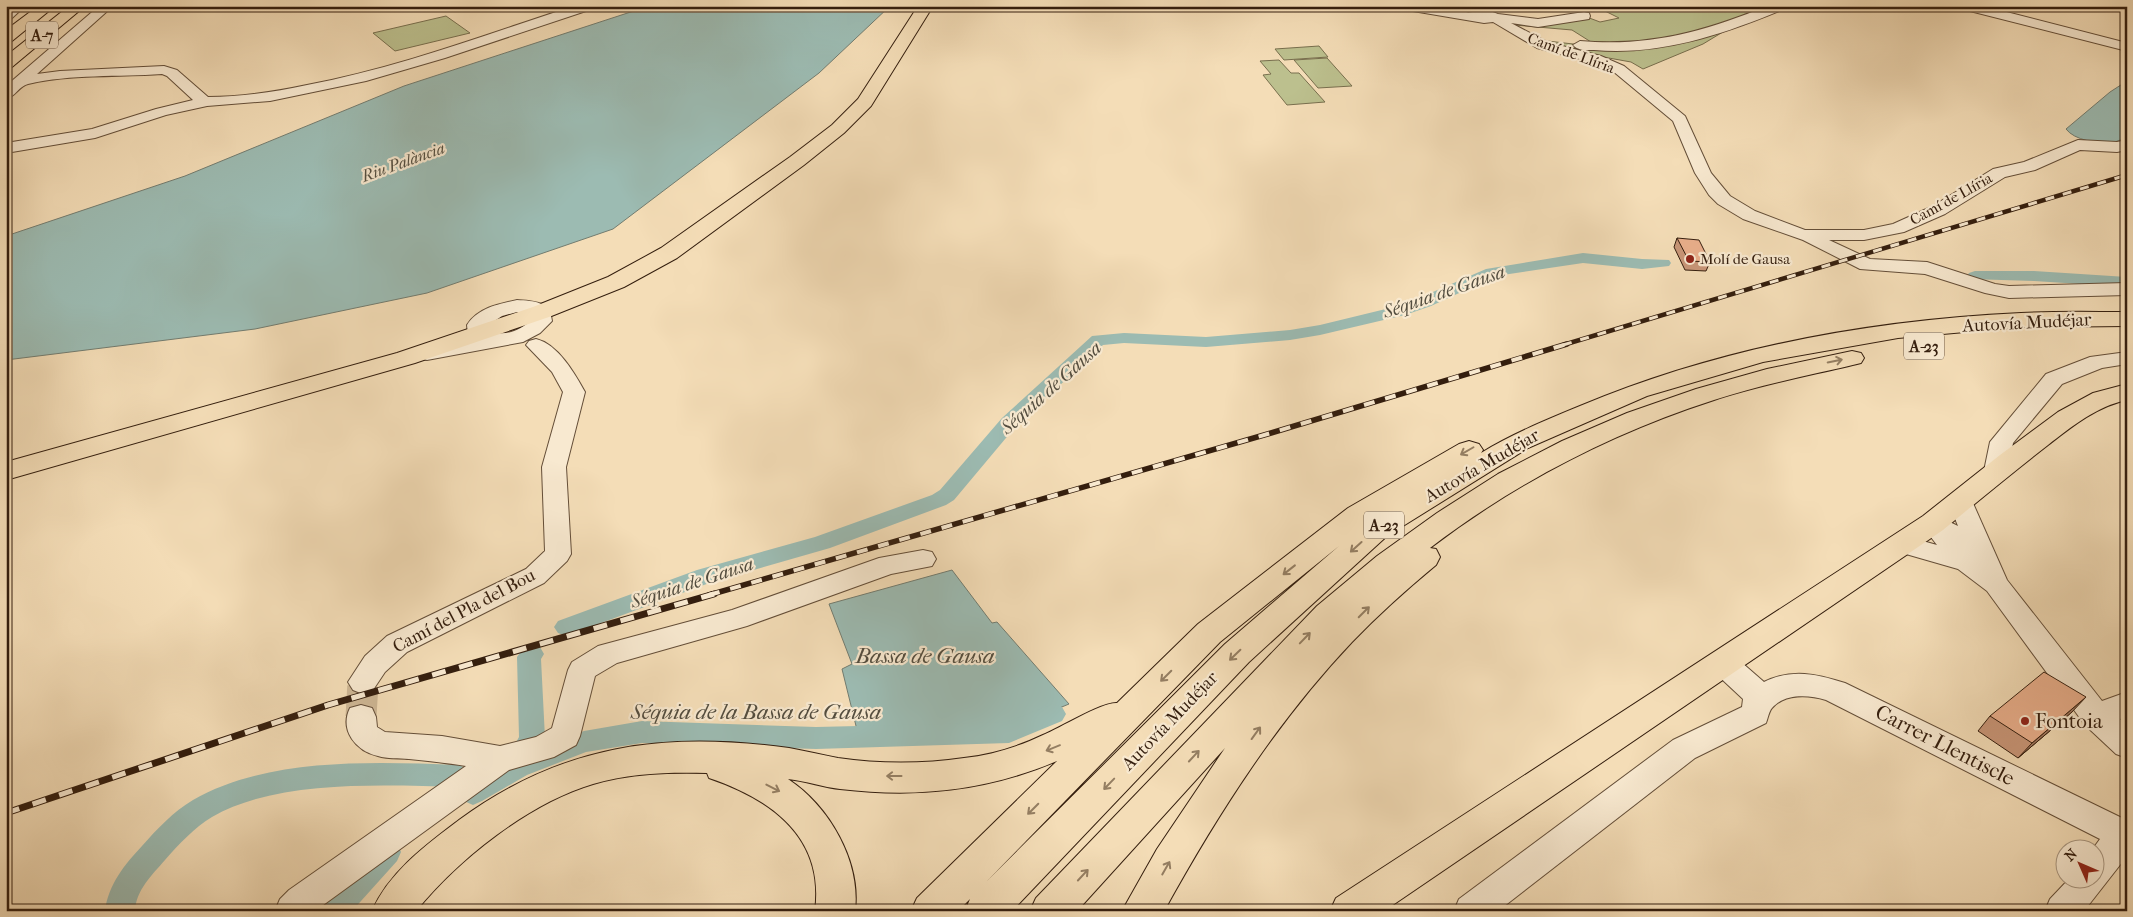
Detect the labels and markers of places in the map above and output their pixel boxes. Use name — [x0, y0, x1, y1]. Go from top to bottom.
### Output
place label: Molí de Gausa — [1700, 250, 1791, 268]
marker: Molí de Gausa — [1684, 253, 1696, 265]
place label: Fontoia — [2035, 709, 2103, 733]
marker: Fontoia — [2019, 715, 2031, 727]

